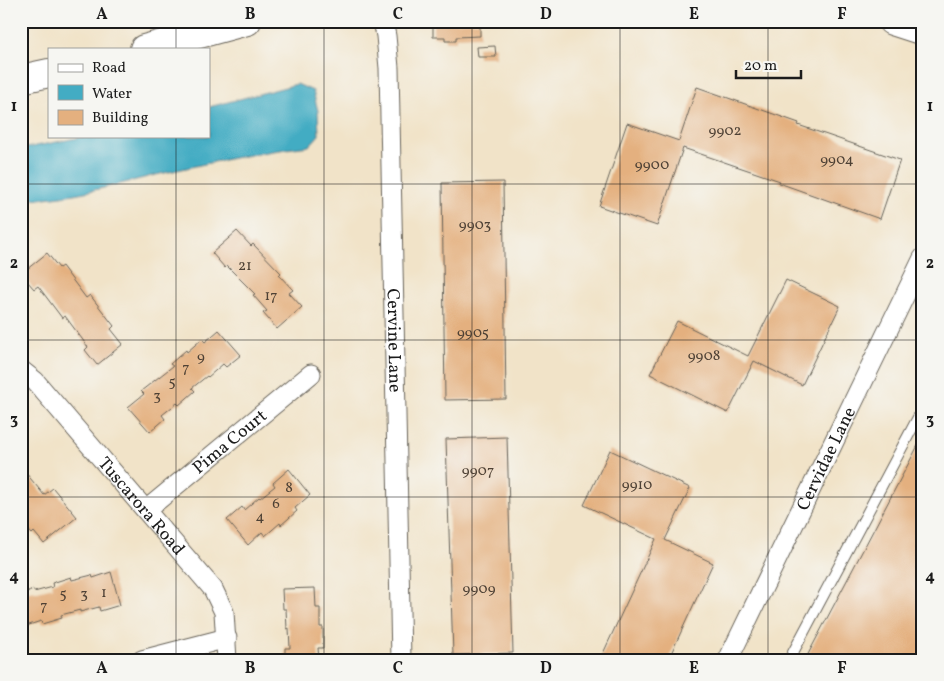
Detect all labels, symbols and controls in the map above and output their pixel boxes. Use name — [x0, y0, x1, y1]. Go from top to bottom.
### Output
text: A — [96, 4, 108, 26]
text: B — [245, 4, 256, 26]
text: C — [393, 4, 403, 26]
text: D — [540, 4, 552, 26]
text: E — [689, 4, 699, 26]
text: F — [837, 4, 847, 26]
legend — [48, 48, 210, 138]
scale bar — [736, 48, 802, 80]
text: 20 m — [744, 56, 777, 77]
text: Road — [92, 58, 126, 79]
text: Water — [92, 84, 132, 105]
text: 1 — [11, 96, 17, 118]
text: 1 — [927, 96, 933, 118]
text: Building — [92, 108, 149, 129]
house number: 9902 — [708, 121, 742, 142]
house number: 9904 — [820, 150, 854, 171]
house number: 9900 — [635, 155, 669, 176]
house number: 9903 — [459, 215, 491, 236]
text: 2 — [10, 253, 18, 275]
text: 2 — [926, 253, 934, 275]
house number: 21 — [238, 256, 252, 277]
house number: 17 — [264, 286, 278, 307]
street label: Cervine Lane — [379, 288, 407, 393]
house number: 9905 — [457, 323, 489, 344]
house number: 9908 — [688, 346, 720, 367]
house number: 9 — [197, 347, 205, 368]
house number: 7 — [182, 358, 190, 379]
house number: 5 — [168, 372, 176, 393]
house number: 3 — [153, 386, 161, 407]
street label: Cervidae Lane — [791, 403, 863, 515]
street label: Pima Court — [188, 404, 273, 481]
text: 3 — [10, 409, 18, 431]
text: 3 — [926, 409, 934, 431]
street label: Tuscarora Road — [91, 452, 190, 561]
house number: 9907 — [462, 461, 494, 482]
house number: 9910 — [622, 475, 652, 496]
house number: 8 — [285, 478, 293, 499]
house number: 6 — [272, 494, 280, 515]
house number: 4 — [256, 507, 265, 528]
text: 4 — [9, 566, 19, 588]
text: 4 — [925, 566, 935, 588]
house number: 9909 — [463, 579, 496, 600]
house number: 1 — [101, 583, 107, 604]
house number: 5 — [59, 584, 67, 605]
house number: 3 — [80, 584, 88, 605]
house number: 7 — [40, 596, 48, 617]
text: A — [96, 658, 108, 680]
text: B — [245, 658, 256, 680]
text: C — [393, 658, 403, 680]
text: D — [540, 658, 552, 680]
text: E — [689, 658, 699, 680]
text: F — [837, 658, 847, 680]

